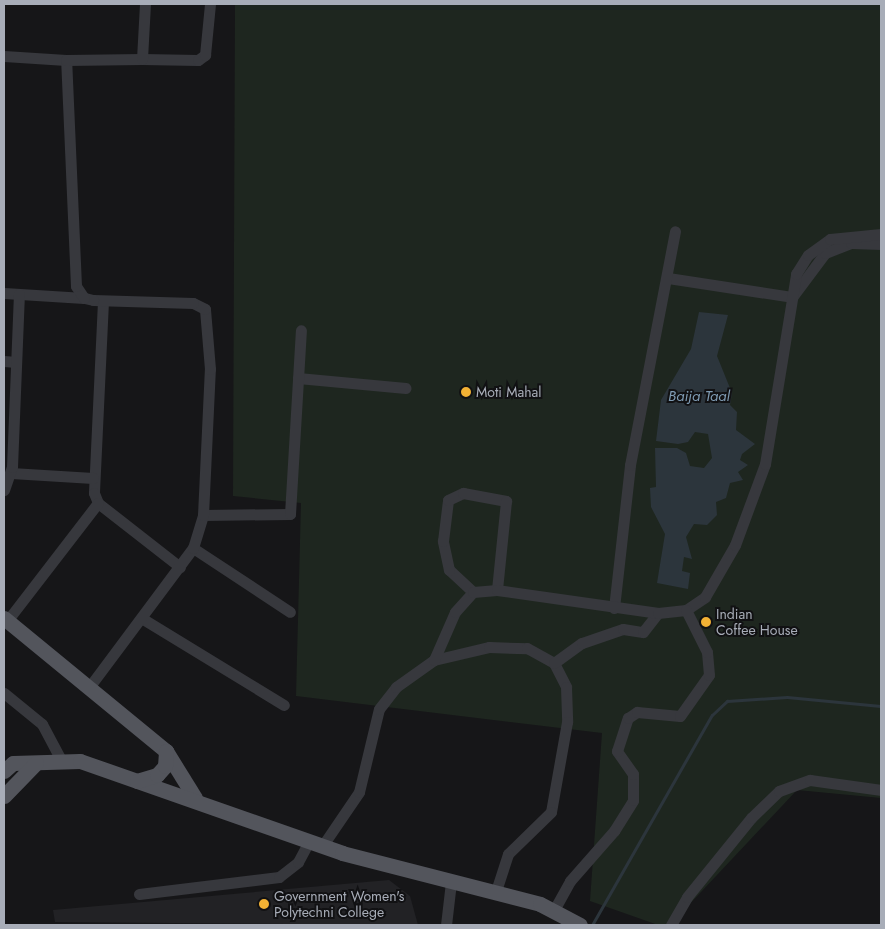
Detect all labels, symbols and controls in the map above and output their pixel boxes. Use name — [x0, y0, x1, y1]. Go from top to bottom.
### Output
place label: Moti Mahal — [476, 384, 542, 400]
marker: Moti Mahal — [460, 386, 472, 398]
water label: Baija Taal — [668, 388, 730, 406]
place label: Indian Coffee House — [716, 606, 798, 638]
marker: Indian Coffee House — [700, 616, 712, 628]
place label: Government Women's Polytechni College — [274, 888, 404, 920]
marker: Government Women's Polytechni College — [258, 898, 270, 910]

